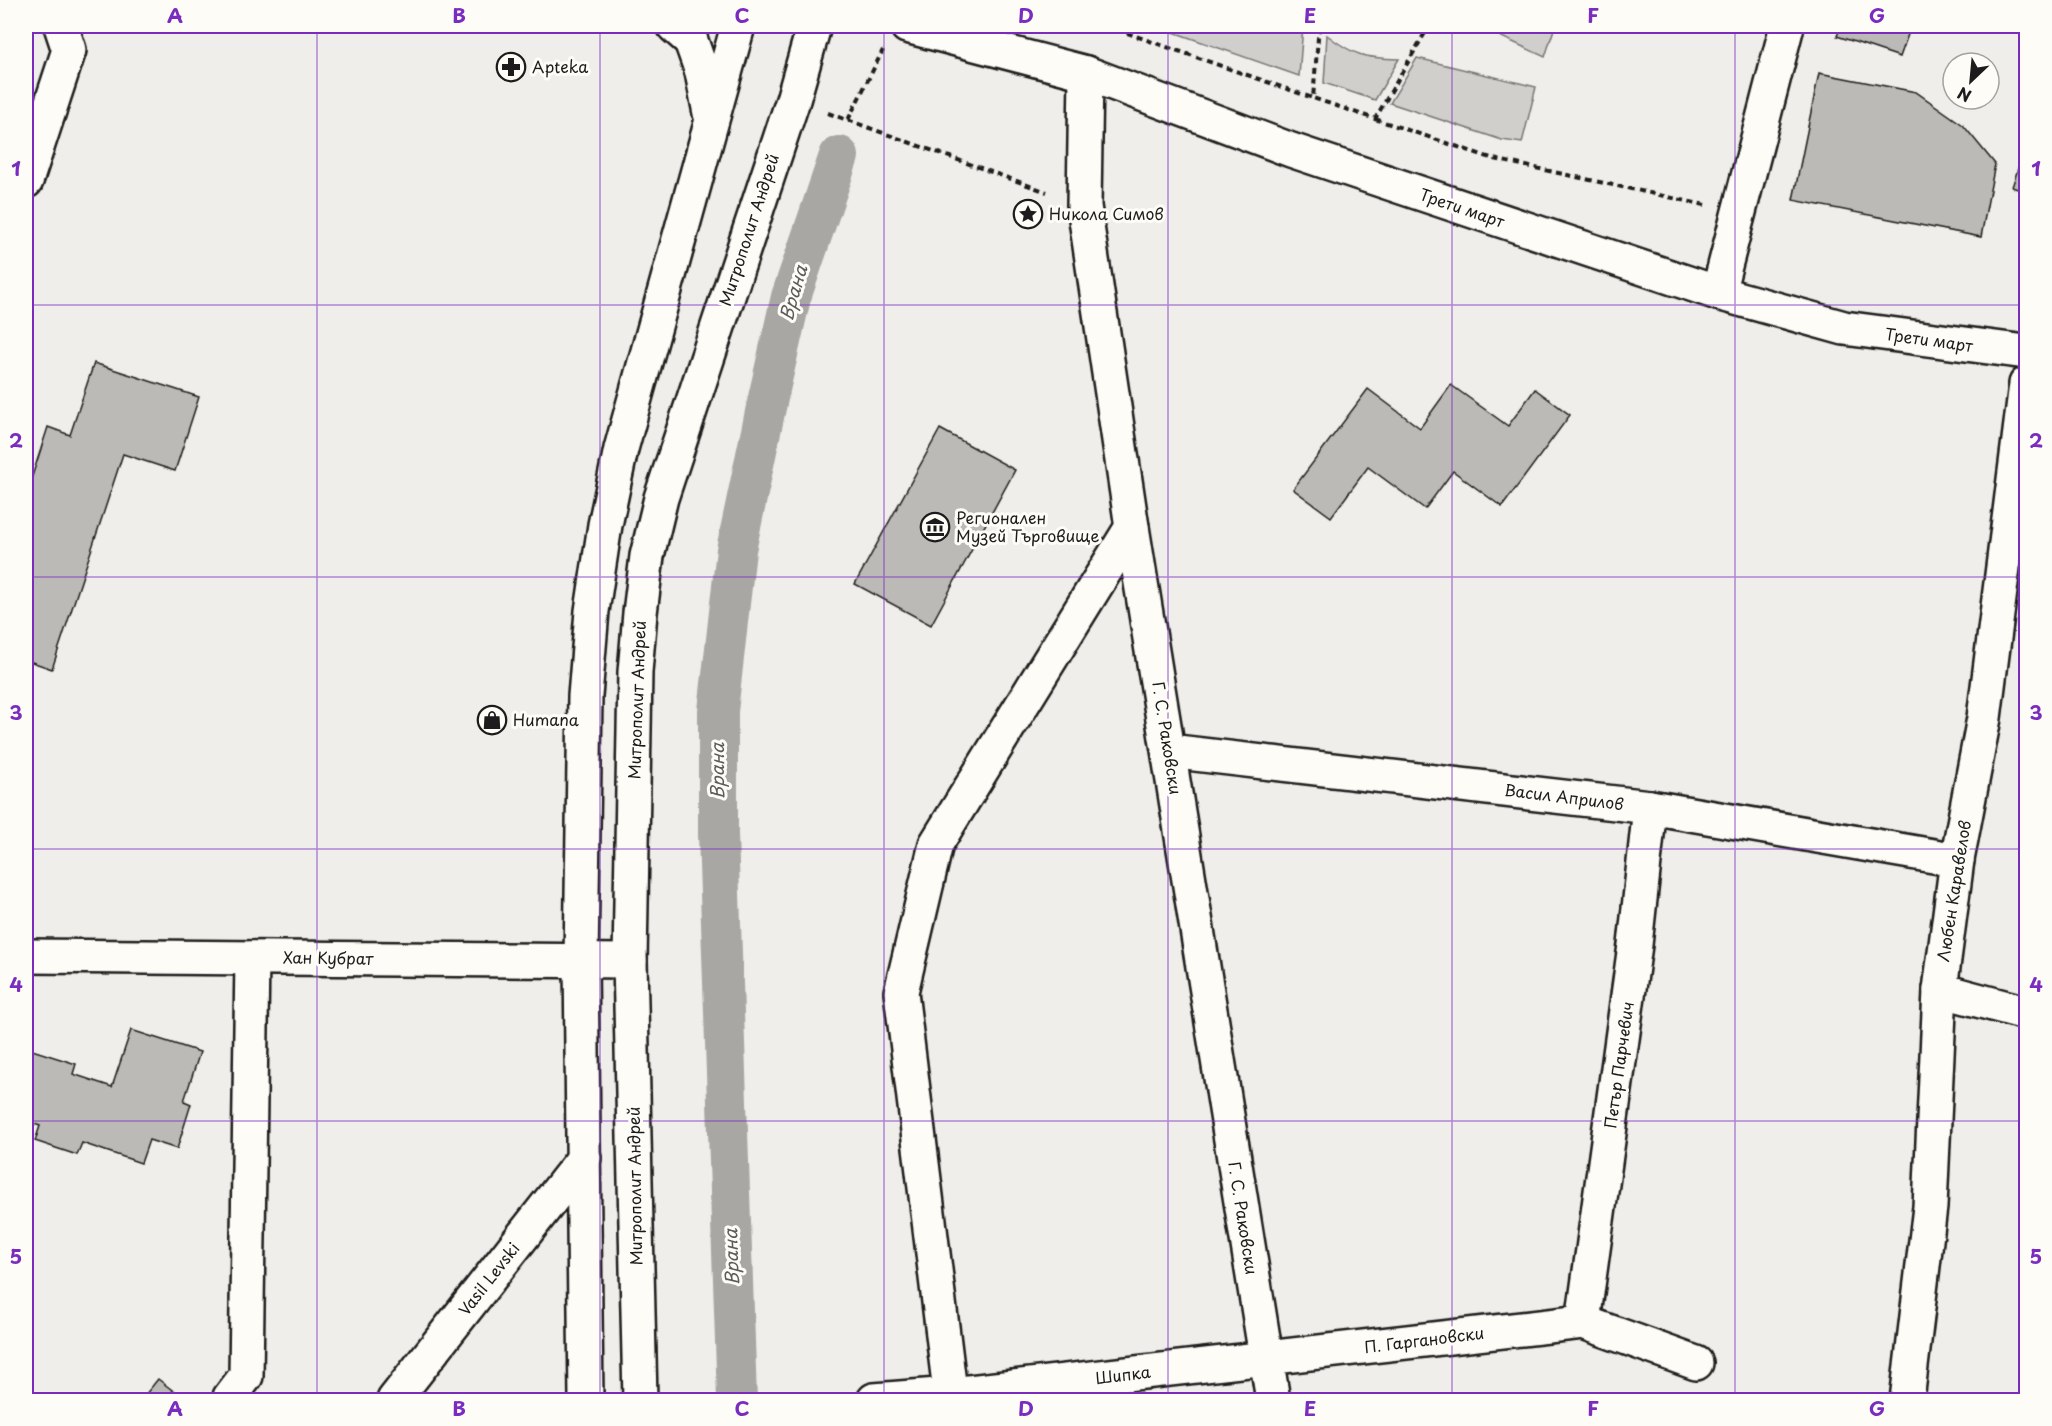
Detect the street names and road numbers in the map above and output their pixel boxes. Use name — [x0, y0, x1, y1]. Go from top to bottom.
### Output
street label: Митрополит Андрей — [712, 150, 784, 309]
street label: Трети март — [1417, 181, 1508, 233]
street label: Трети март — [1884, 321, 1975, 357]
street label: Митрополит Андрей — [621, 620, 651, 780]
street label: Г. С. Раковски — [1147, 680, 1189, 796]
street label: Васил Априлов — [1503, 777, 1625, 815]
street label: Любен Каравелов — [1930, 818, 1976, 963]
street label: Хан Кубрат — [283, 944, 375, 970]
street label: Петър Парчевич — [1597, 1000, 1639, 1130]
street label: Митрополит Андрей — [621, 1106, 647, 1266]
street label: Г. С. Раковски — [1223, 1160, 1265, 1276]
street label: Vasil Levski — [452, 1237, 524, 1320]
street label: П. Гаргановски — [1363, 1320, 1485, 1358]
street label: Шипка — [1094, 1359, 1152, 1389]

